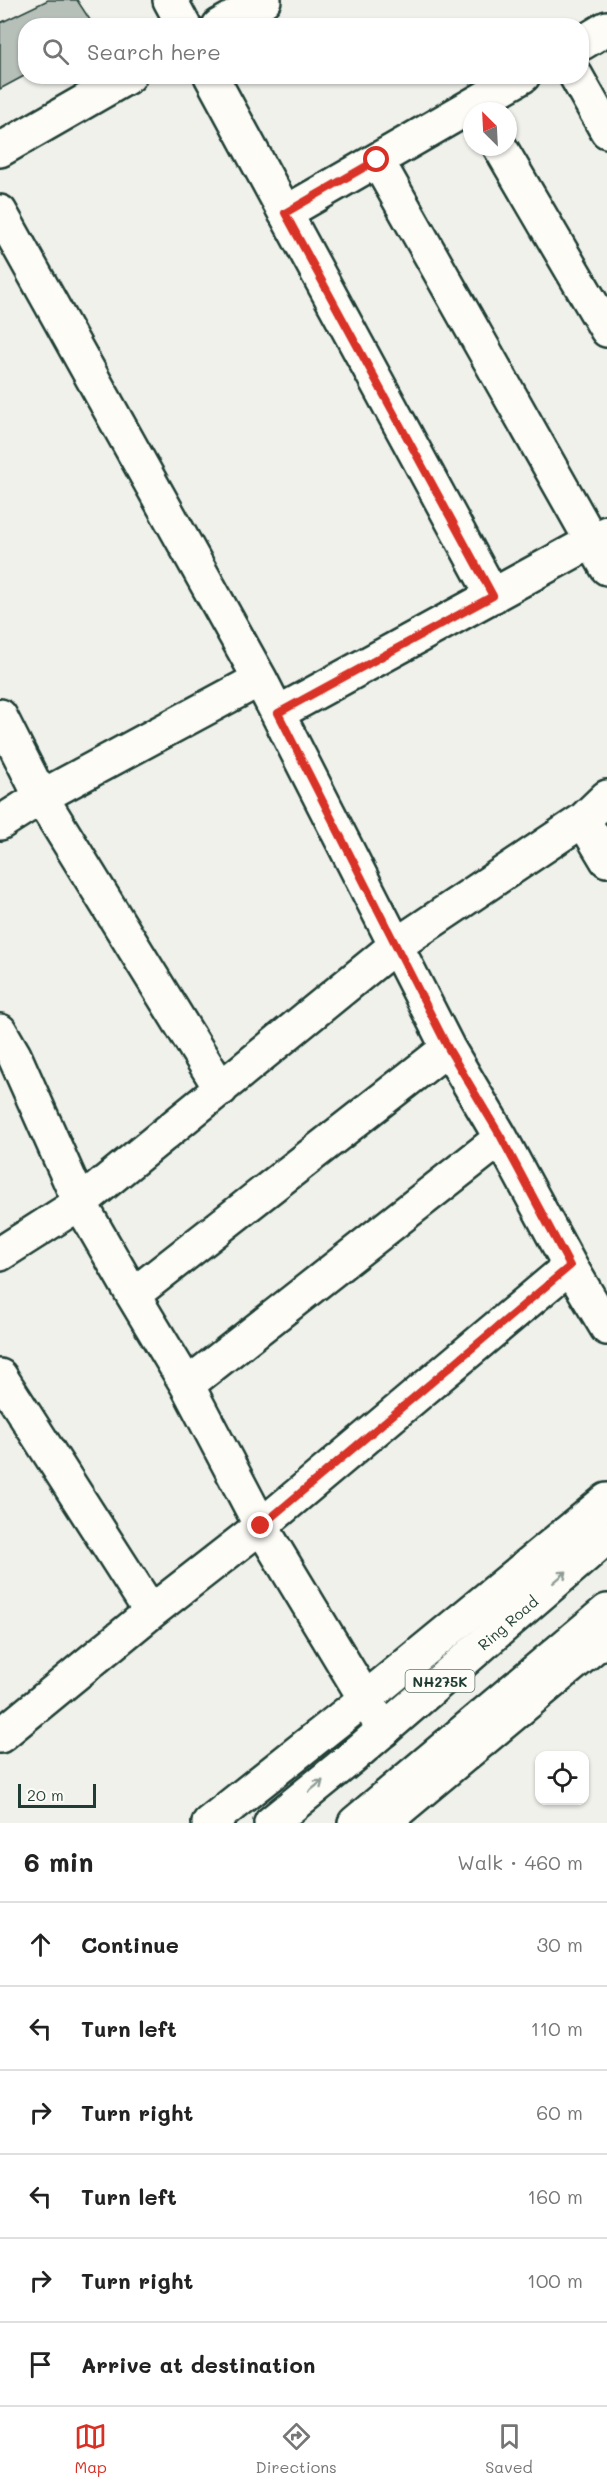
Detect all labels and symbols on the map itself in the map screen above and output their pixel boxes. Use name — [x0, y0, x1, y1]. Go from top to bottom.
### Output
north arrow — [463, 102, 517, 156]
route start — [363, 146, 389, 172]
route end — [247, 1512, 273, 1538]
one-way arrow — [552, 1570, 567, 1584]
street label: Ring Road — [473, 1591, 542, 1654]
road number: NH275K — [406, 1670, 474, 1692]
one-way arrow — [308, 1780, 324, 1793]
scale bar — [18, 1781, 96, 1808]

